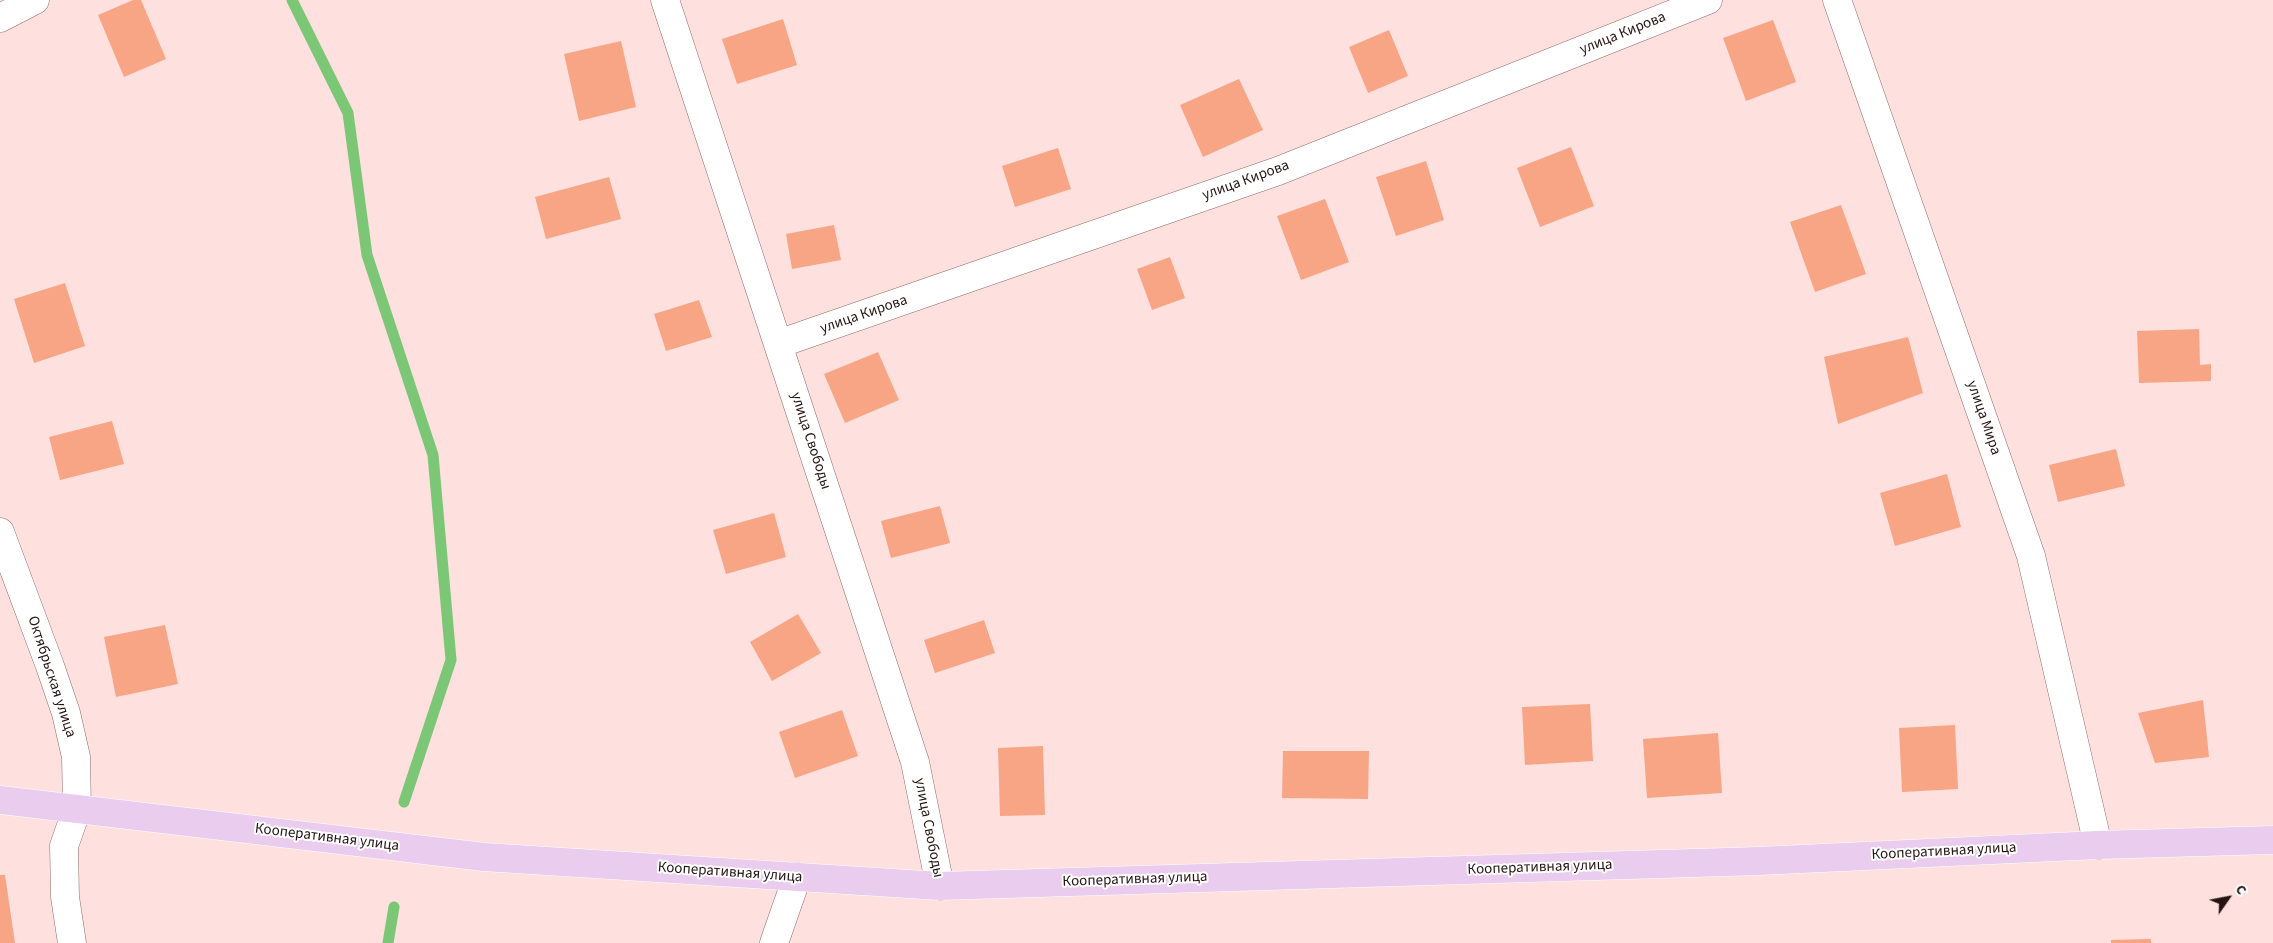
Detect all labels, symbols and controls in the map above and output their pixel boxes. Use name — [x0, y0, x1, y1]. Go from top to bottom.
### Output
street label: улица Кирова — [1577, 9, 1669, 59]
street label: улица Кирова — [1200, 157, 1292, 205]
street label: улица Кирова — [818, 292, 910, 338]
street label: улица Мира — [1962, 378, 2004, 458]
street label: улица Свободы — [786, 390, 834, 492]
street label: Октябрьская улица — [23, 614, 79, 740]
street label: улица Свободы — [910, 777, 946, 879]
street label: Кооперативная улица — [254, 820, 400, 856]
street label: Кооперативная улица — [1871, 839, 2017, 865]
street label: Кооперативная улица — [1467, 856, 1613, 880]
street label: Кооперативная улица — [657, 859, 803, 887]
street label: Кооперативная улица — [1062, 868, 1208, 892]
north arrow — [2203, 873, 2253, 923]
text: С — [2230, 881, 2251, 899]

